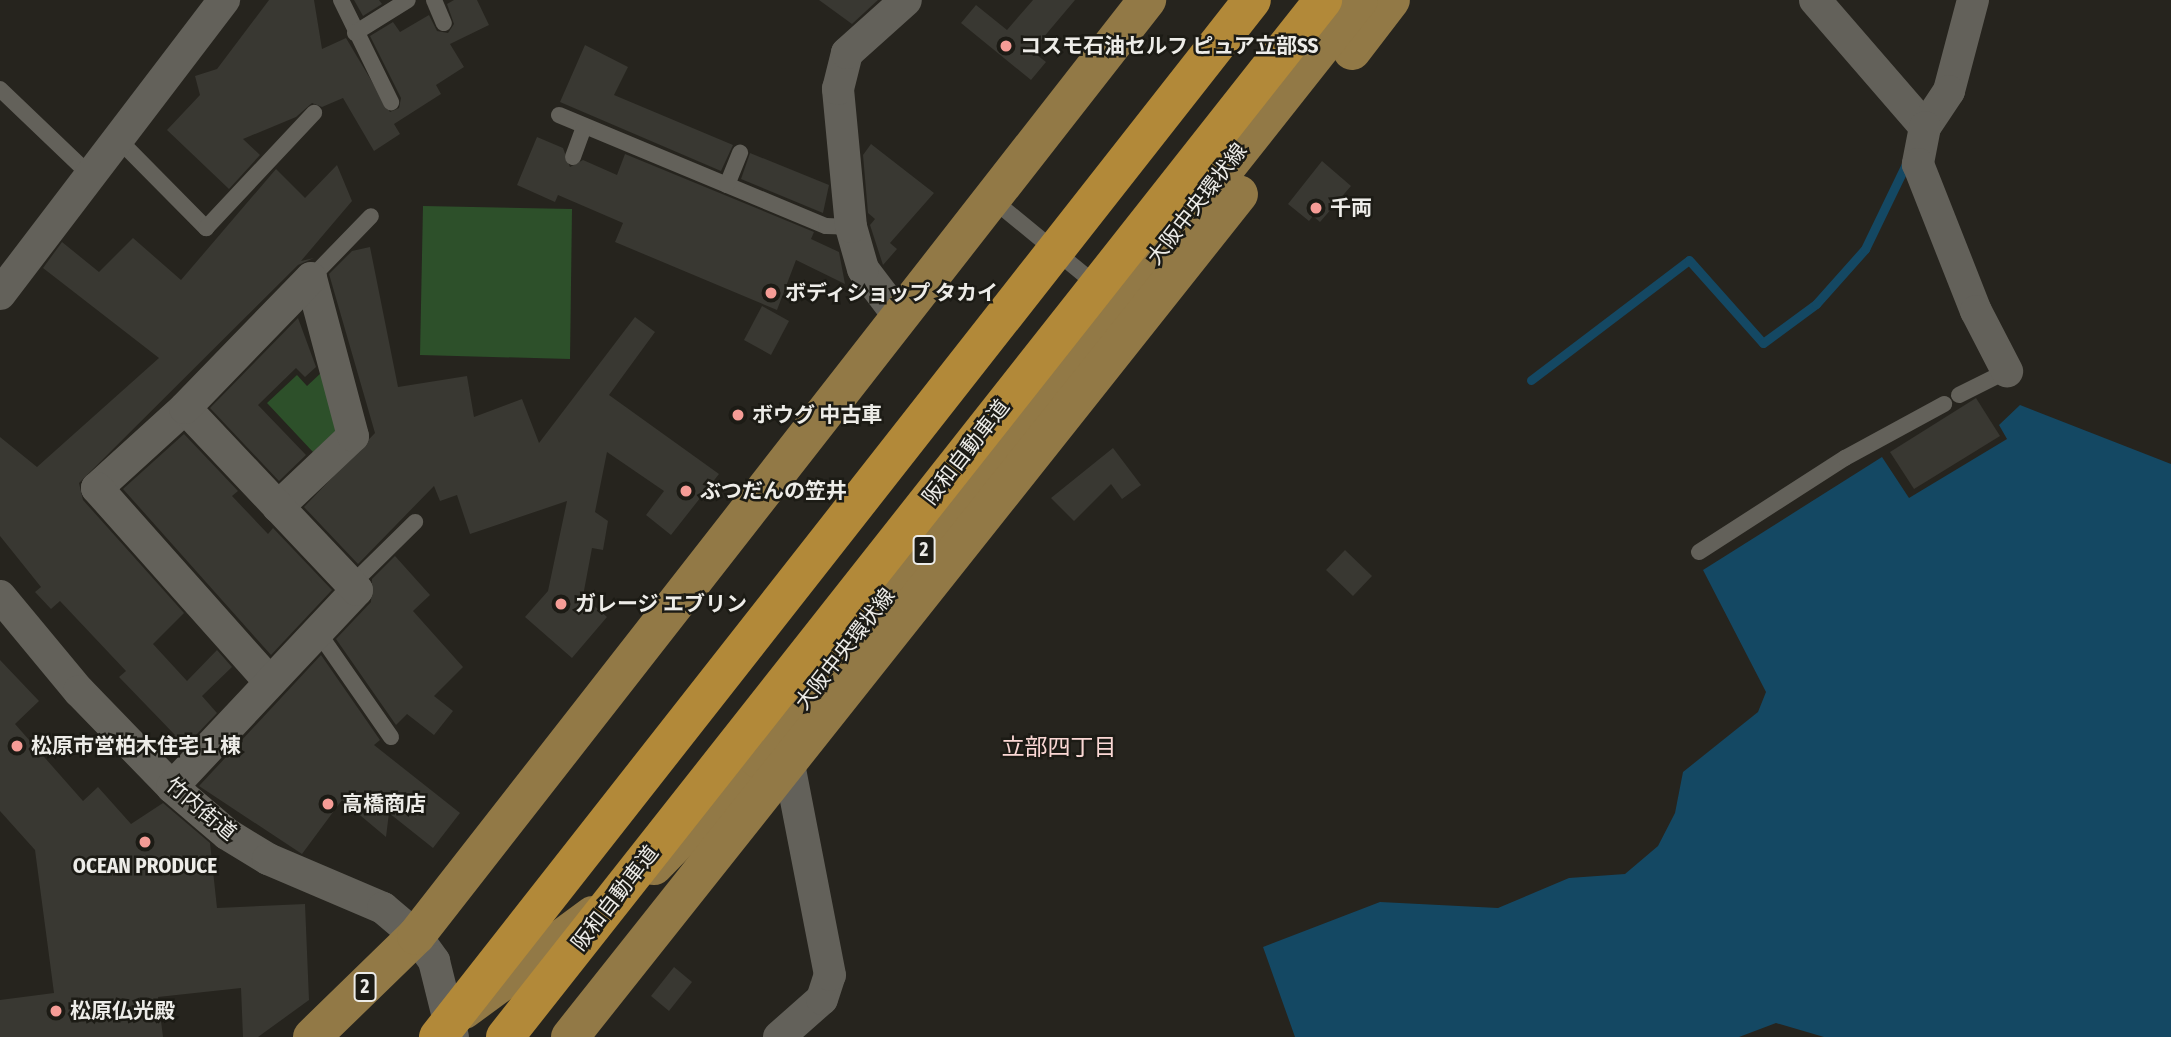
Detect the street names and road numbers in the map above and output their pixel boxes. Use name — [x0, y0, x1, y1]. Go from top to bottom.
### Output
street label: 大阪中央環状線 — [1142, 138, 1252, 270]
street label: 阪和自動車道 — [917, 395, 1015, 509]
road number: 2 — [912, 534, 936, 566]
street label: 大阪中央環状線 — [790, 583, 900, 715]
street label: 竹内街道 — [161, 772, 241, 846]
street label: 阪和自動車道 — [566, 841, 664, 955]
road number: 2 — [353, 972, 377, 1002]

